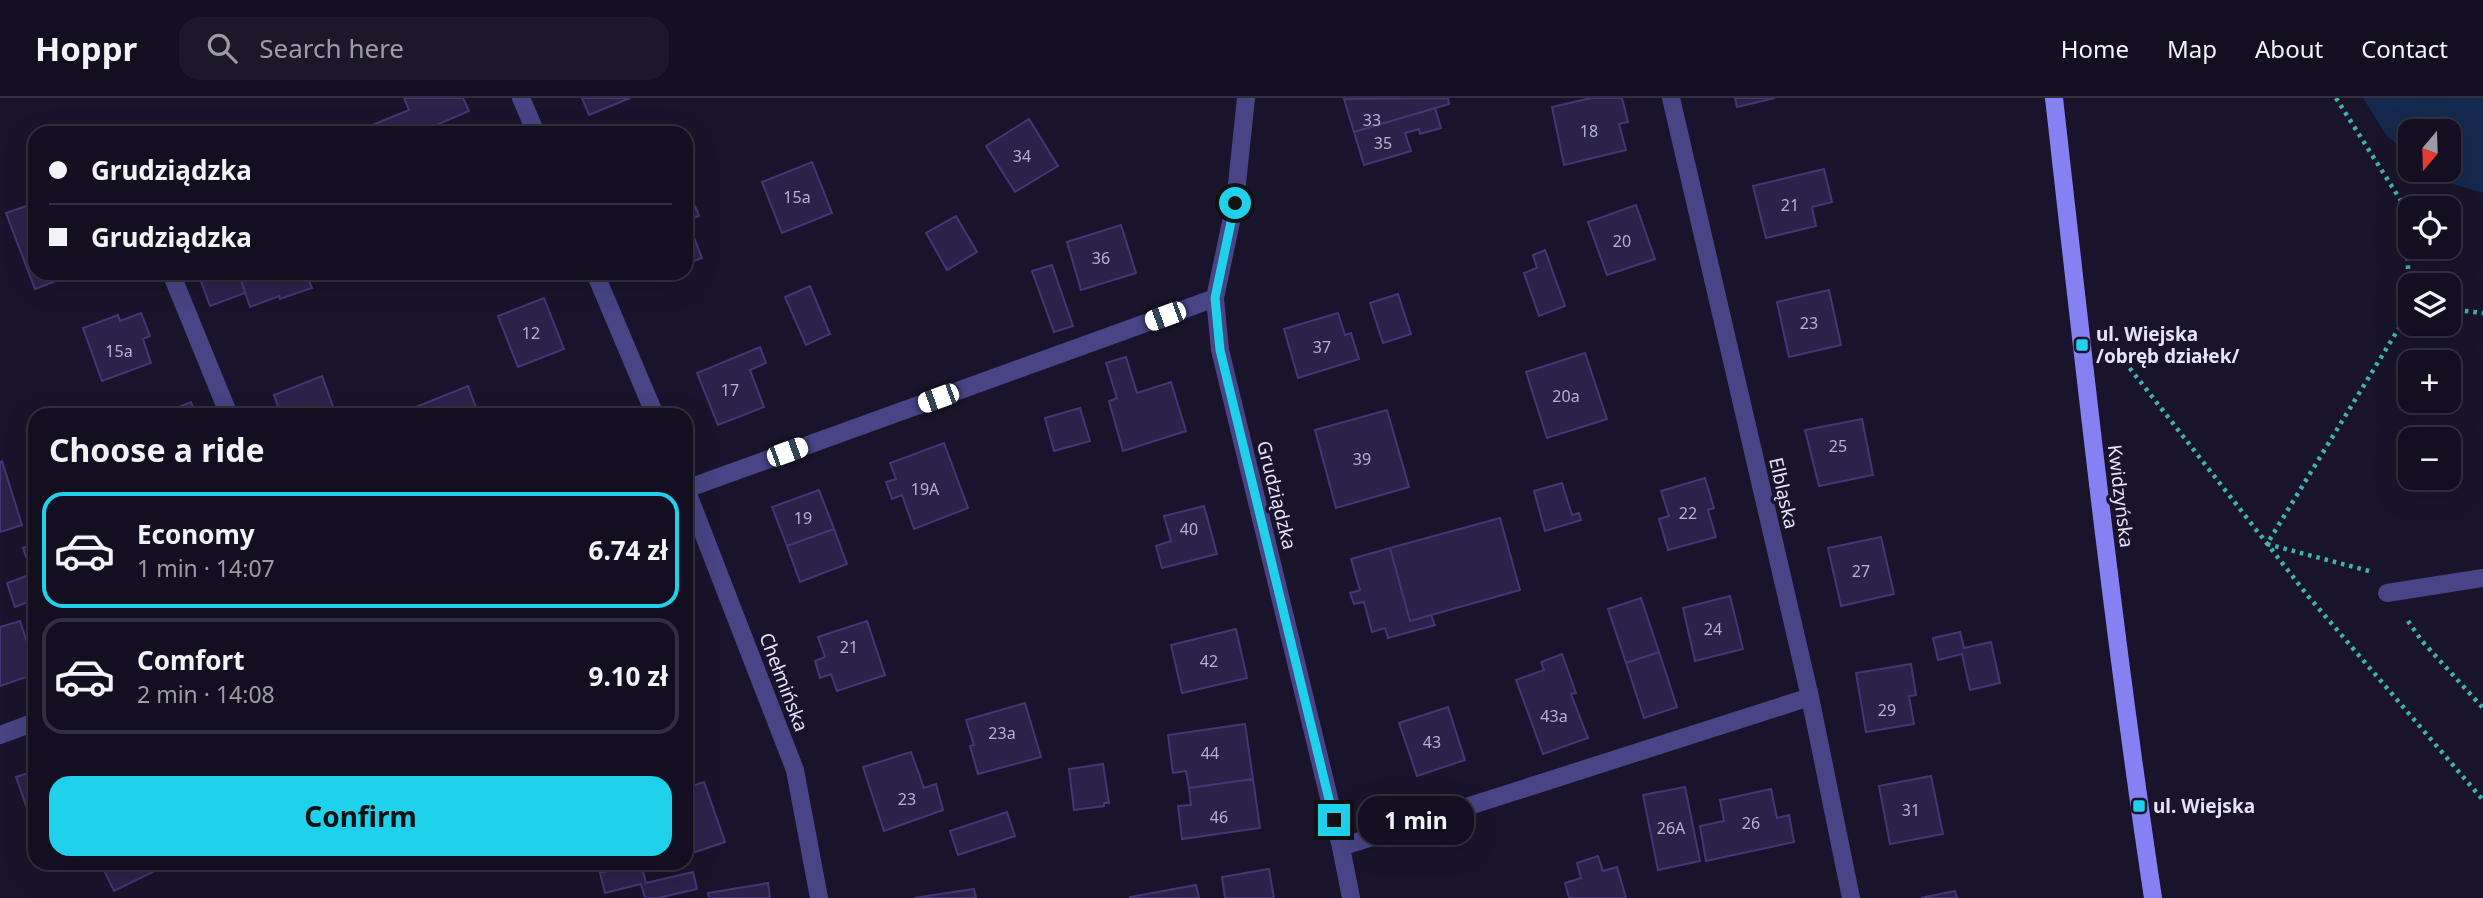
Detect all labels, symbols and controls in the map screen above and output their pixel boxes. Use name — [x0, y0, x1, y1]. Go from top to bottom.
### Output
search box — [179, 17, 669, 80]
text: Hoppr — [35, 26, 137, 71]
icon: search — [203, 29, 241, 67]
text: Search here — [259, 30, 404, 66]
text: Home — [2061, 32, 2129, 65]
text: Map — [2167, 32, 2217, 65]
text: About — [2255, 32, 2323, 65]
text: Contact — [2361, 32, 2448, 65]
house number: 33 — [1363, 109, 1381, 131]
north arrow — [2398, 119, 2460, 182]
map controls — [2398, 119, 2461, 490]
house number: 18 — [1580, 120, 1598, 142]
house number: 35 — [1374, 132, 1392, 154]
house number: 34 — [1013, 145, 1031, 167]
text: Grudziądzka — [91, 152, 252, 188]
house number: 15a — [783, 186, 811, 208]
route start — [1219, 187, 1251, 219]
house number: 21 — [1781, 194, 1799, 216]
button: locate — [2398, 196, 2461, 259]
text: Grudziądzka — [91, 219, 252, 255]
house number: 20 — [1613, 230, 1631, 252]
house number: 36 — [1092, 247, 1110, 269]
button: layers — [2398, 273, 2461, 336]
car — [1142, 299, 1189, 333]
house number: 23 — [1800, 312, 1818, 334]
place label: ul. Wiejska /obręb działek/ — [2096, 321, 2239, 369]
house number: 12 — [522, 322, 540, 344]
house number: 37 — [1313, 336, 1331, 358]
marker: ul. Wiejska /obręb działek/ — [2074, 337, 2090, 353]
house number: 15a — [105, 340, 133, 362]
button: + — [2398, 350, 2461, 413]
house number: 17 — [721, 379, 739, 401]
car — [915, 381, 962, 415]
house number: 20a — [1552, 385, 1580, 407]
button: − — [2398, 427, 2461, 490]
text: Choose a ride — [49, 428, 265, 471]
car — [764, 435, 811, 469]
house number: 25 — [1829, 435, 1847, 457]
street label: Grudziądzka — [1251, 438, 1303, 552]
street label: Kwidzyńska — [2102, 443, 2140, 549]
house number: 39 — [1353, 448, 1371, 470]
street label: Elbląska — [1763, 455, 1805, 531]
house number: 19A — [911, 478, 940, 500]
house number: 22 — [1679, 502, 1697, 524]
house number: 19 — [794, 507, 812, 529]
text: Economy — [137, 516, 255, 552]
house number: 40 — [1180, 518, 1198, 540]
icon: car — [53, 519, 116, 582]
text: 6.74 zł — [589, 532, 668, 568]
text: 1 min · 14:07 — [137, 552, 275, 584]
house number: 27 — [1852, 560, 1870, 582]
house number: 24 — [1704, 618, 1722, 640]
street label: Chełmińska — [753, 629, 815, 735]
house number: 21 — [840, 636, 858, 658]
text: Comfort — [137, 642, 245, 678]
icon: car — [53, 645, 116, 708]
house number: 42 — [1200, 650, 1218, 672]
text: 9.10 zł — [589, 658, 668, 694]
text: 2 min · 14:08 — [137, 678, 275, 710]
house number: 29 — [1878, 699, 1896, 721]
house number: 43a — [1540, 705, 1568, 727]
house number: 23a — [988, 722, 1016, 744]
house number: 43 — [1423, 731, 1441, 753]
house number: 44 — [1201, 742, 1219, 764]
button: Confirm — [49, 776, 672, 856]
house number: 23 — [898, 788, 916, 810]
place label: ul. Wiejska — [2153, 793, 2255, 819]
callout: 1 min — [1358, 796, 1474, 844]
marker: ul. Wiejska — [2131, 798, 2147, 814]
house number: 31 — [1902, 799, 1920, 821]
route end — [1318, 804, 1350, 836]
text: 1 min — [1384, 804, 1448, 836]
house number: 46 — [1210, 806, 1228, 828]
house number: 26 — [1742, 812, 1760, 834]
house number: 26A — [1657, 817, 1686, 839]

